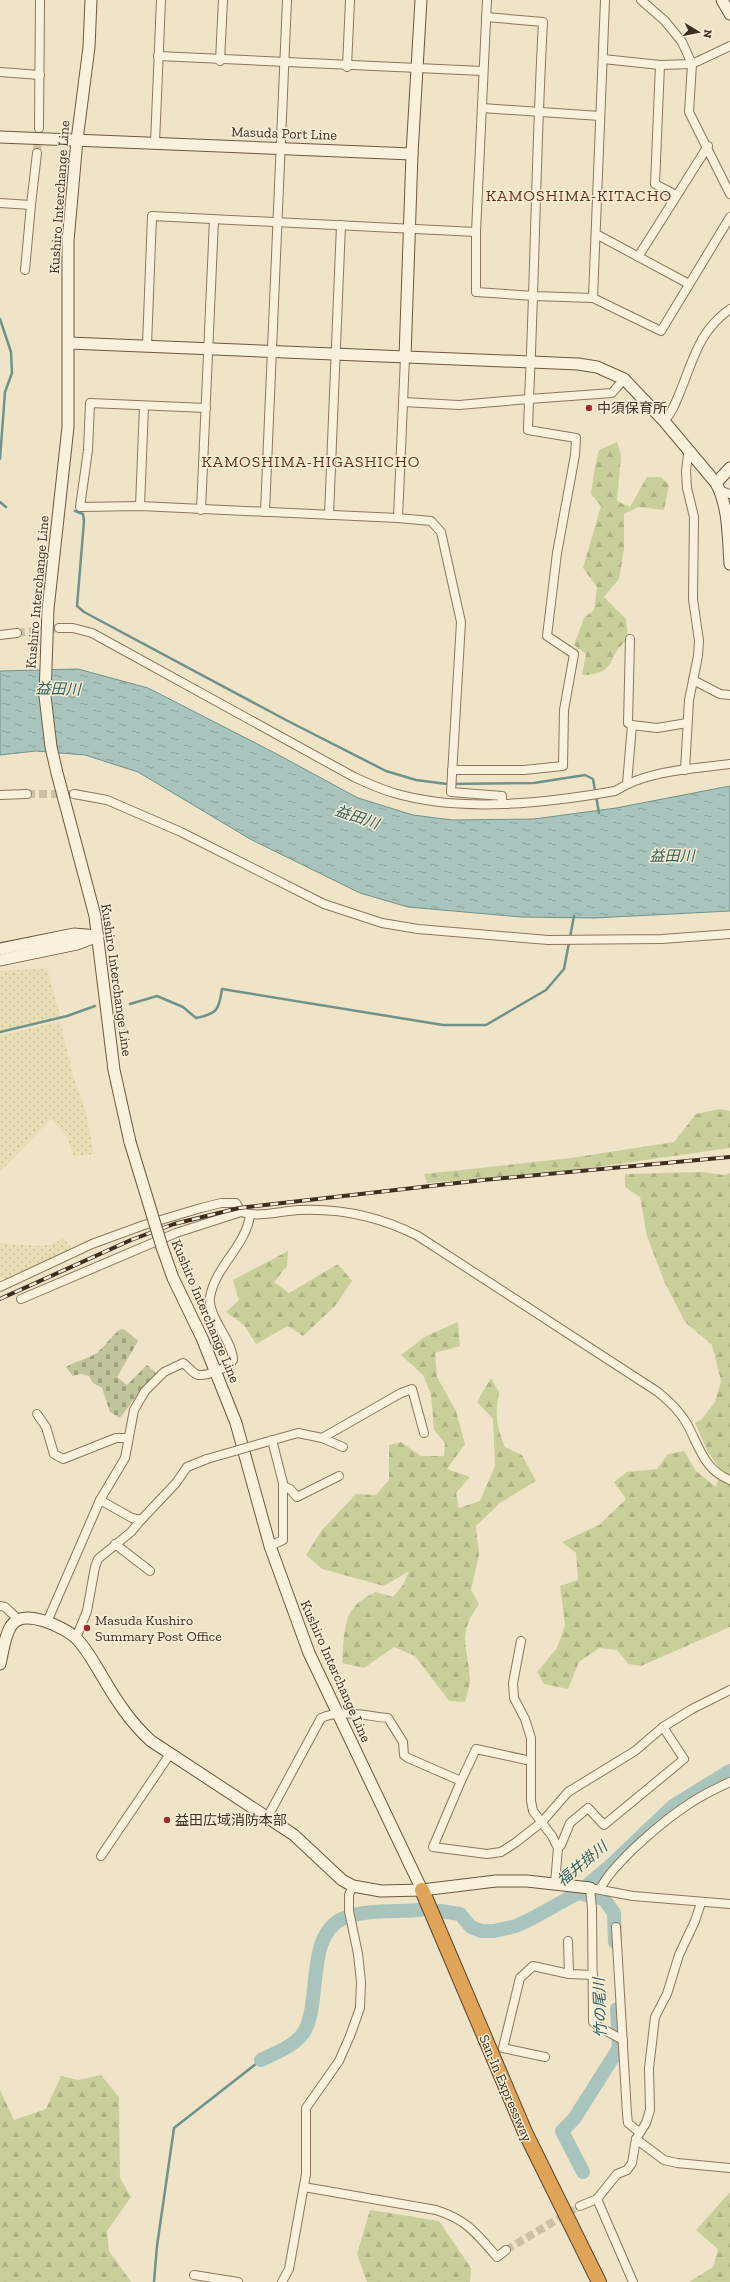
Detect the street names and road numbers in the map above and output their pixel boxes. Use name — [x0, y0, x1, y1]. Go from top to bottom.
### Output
street label: Kushiro Interchange Line — [46, 119, 73, 274]
street label: Masuda Port Line — [231, 123, 338, 144]
street label: Kushiro Interchange Line — [22, 514, 53, 669]
street label: Kushiro Interchange Line — [97, 903, 136, 1058]
street label: Kushiro Interchange Line — [168, 1237, 244, 1386]
street label: Kushiro Interchange Line — [297, 1598, 375, 1745]
street label: San-In Expressway — [475, 2032, 536, 2145]

